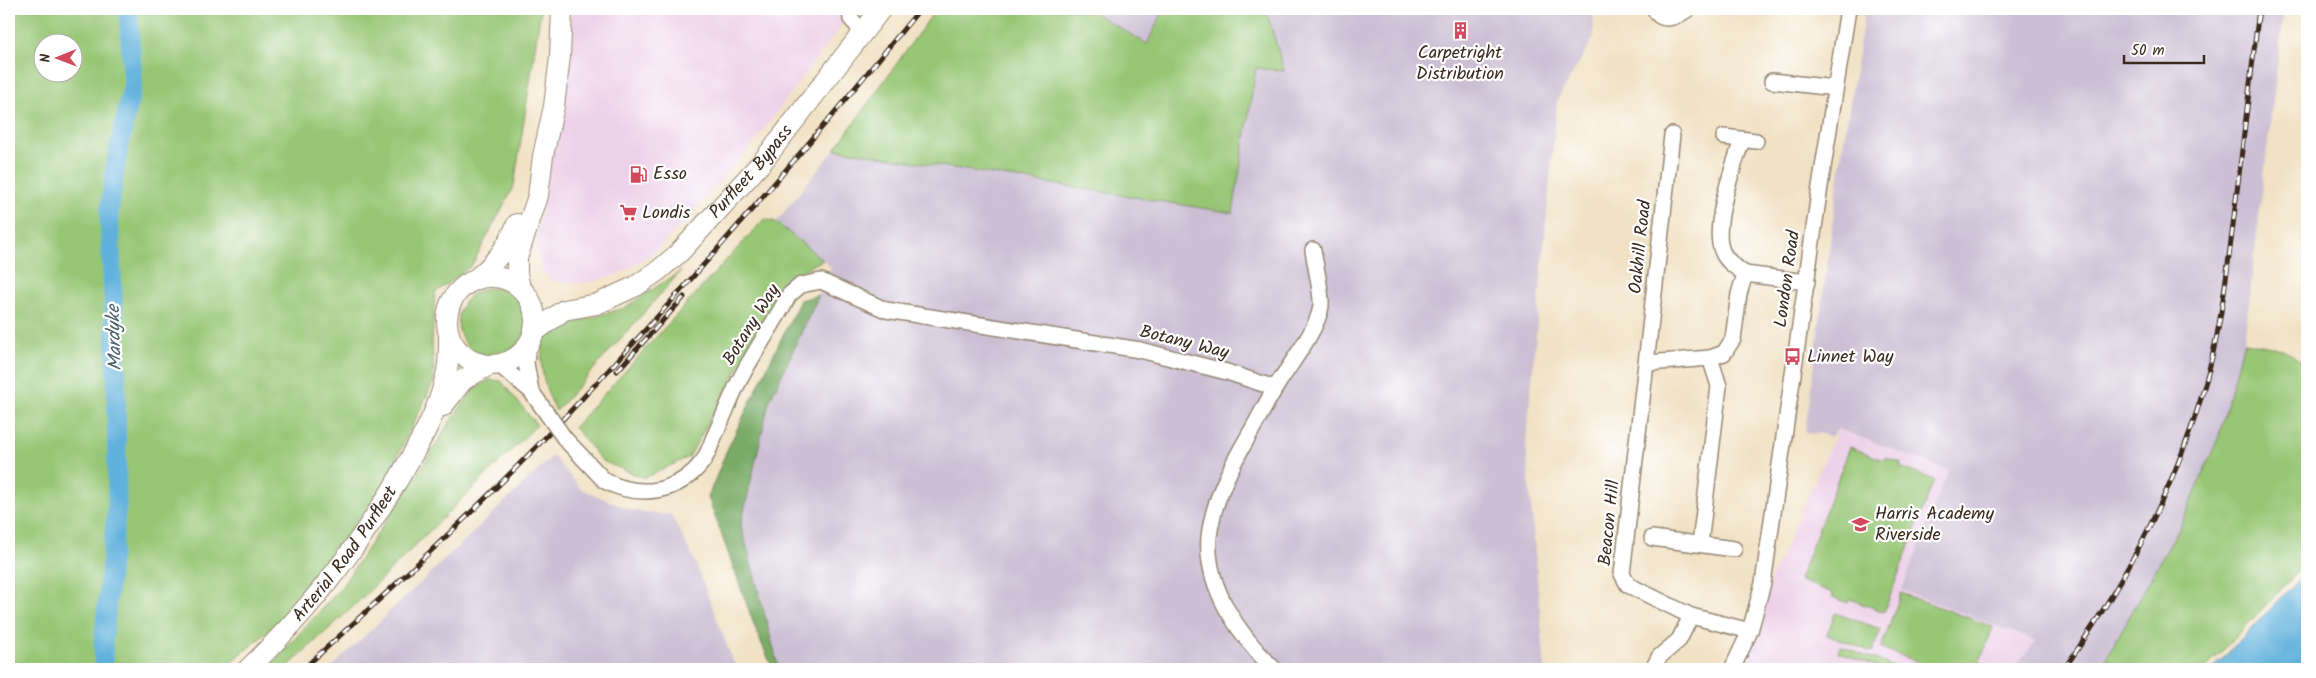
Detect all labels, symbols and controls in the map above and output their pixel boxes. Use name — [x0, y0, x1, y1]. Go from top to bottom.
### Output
building icon: Carpetright Distribution — [1450, 20, 1470, 40]
north arrow — [32, 32, 82, 82]
scale bar — [2124, 32, 2204, 64]
place label: Carpetright Distribution — [1416, 39, 1504, 89]
text: 50 m — [2131, 39, 2165, 63]
text: N — [35, 53, 57, 63]
street label: Purfleet Bypass — [702, 118, 801, 226]
place label: Esso — [653, 160, 687, 189]
fuel station icon: Esso — [629, 164, 649, 184]
street label: Oakhill Road — [1622, 198, 1660, 295]
place label: Londis — [642, 199, 691, 228]
supermarket icon: Londis — [618, 203, 638, 223]
street label: London Road — [1767, 228, 1809, 329]
street label: Botany Way — [716, 278, 789, 371]
water label: Mardyke — [99, 302, 131, 372]
street label: Botany Way — [1136, 318, 1232, 368]
place label: Linnet Way — [1807, 343, 1894, 372]
bus stop icon: Linnet Way — [1783, 347, 1803, 367]
street label: Beacon Hill — [1591, 478, 1629, 567]
street label: Arterial Road Purfleet — [285, 480, 406, 629]
place label: Harris Academy Riverside — [1875, 500, 1994, 550]
school or university icon: Harris Academy Riverside — [1851, 514, 1871, 534]

